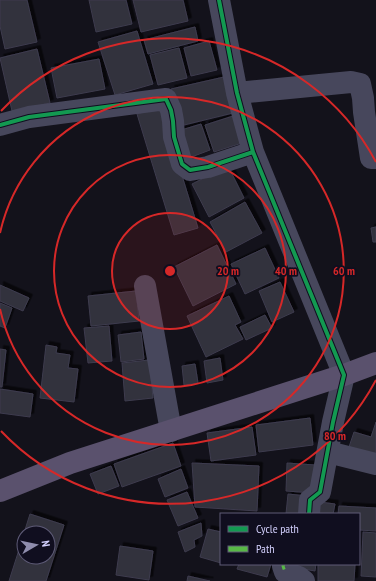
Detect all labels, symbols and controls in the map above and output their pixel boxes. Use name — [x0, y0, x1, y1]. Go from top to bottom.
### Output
text: 20 m — [217, 263, 239, 278]
text: 40 m — [275, 263, 297, 278]
text: 60 m — [333, 263, 355, 278]
centre of rings — [163, 264, 177, 278]
text: 80 m — [324, 428, 346, 443]
legend — [220, 513, 360, 565]
text: Cycle path — [256, 521, 299, 536]
north arrow — [16, 525, 56, 565]
text: N — [38, 539, 53, 548]
text: Path — [256, 541, 274, 556]

